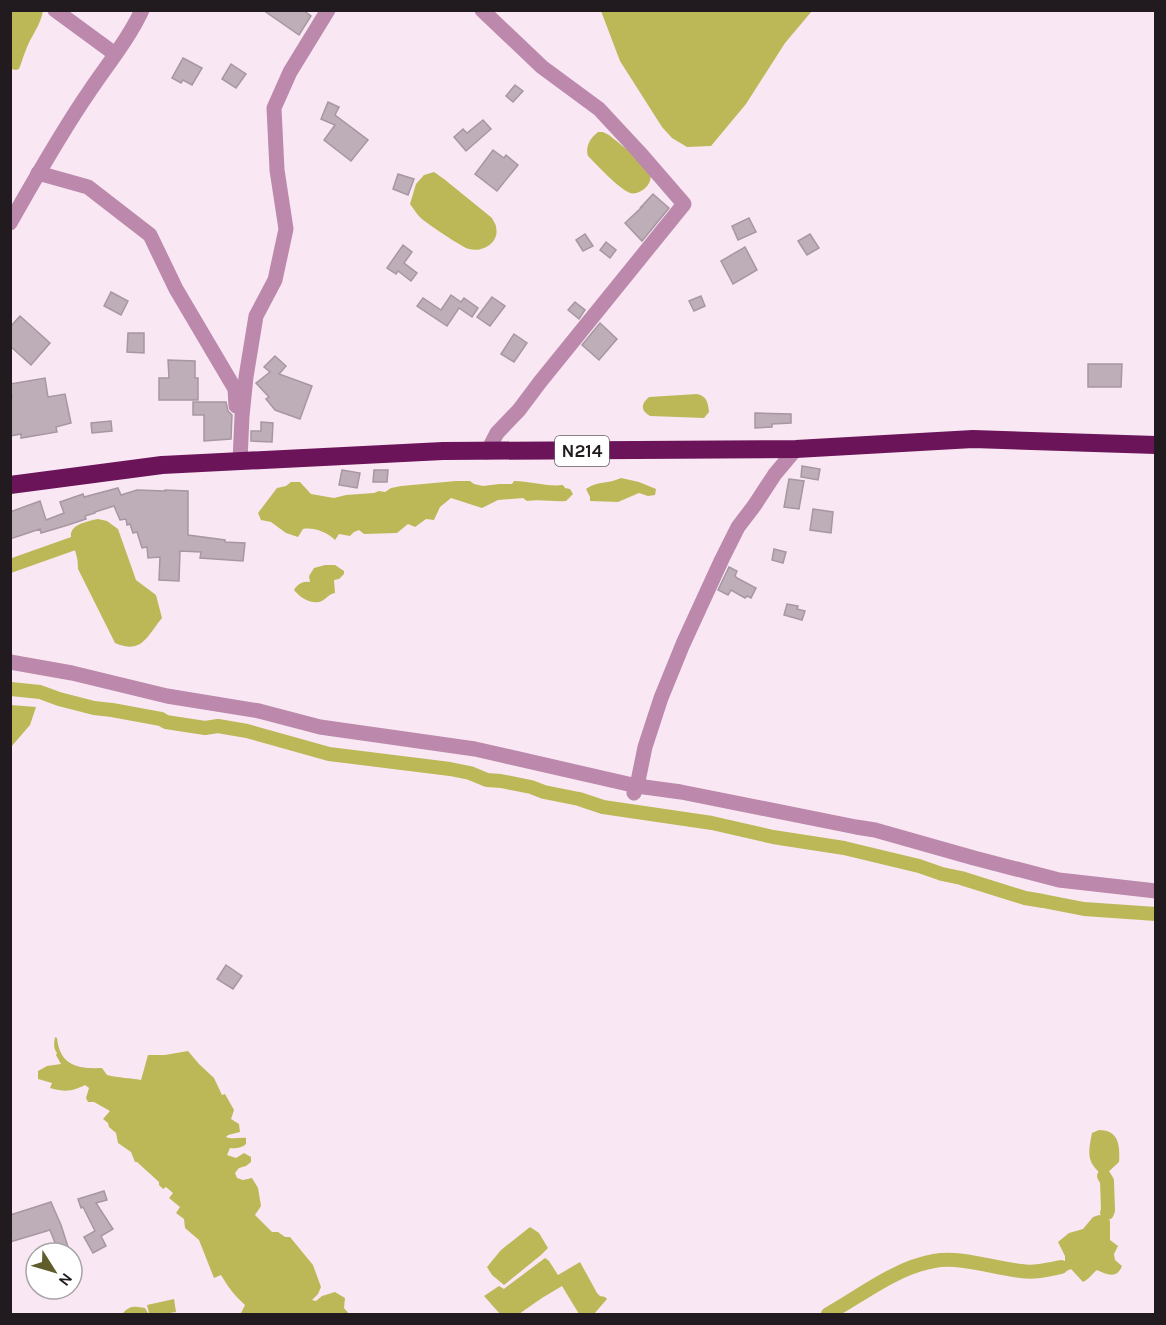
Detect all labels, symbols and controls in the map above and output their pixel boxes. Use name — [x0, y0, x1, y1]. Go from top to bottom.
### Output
road number: N214 — [555, 436, 609, 466]
north arrow — [24, 1241, 84, 1301]
text: N — [55, 1269, 77, 1290]

